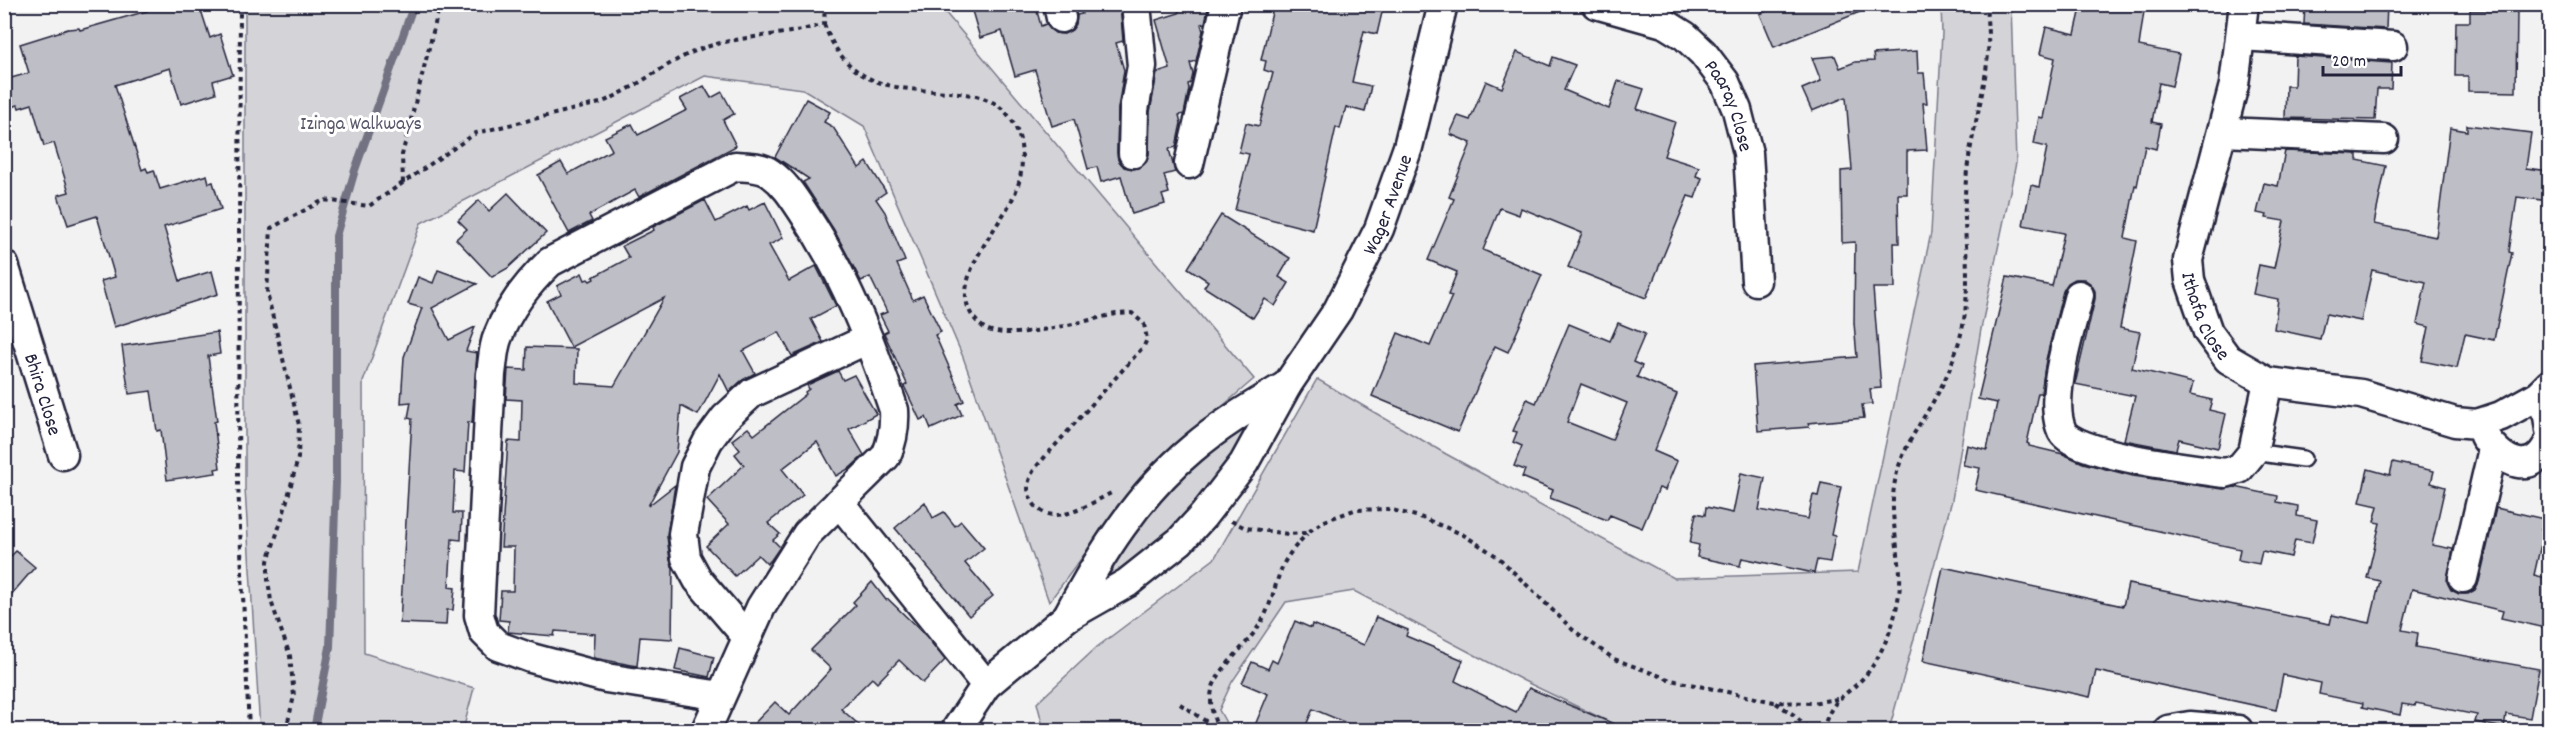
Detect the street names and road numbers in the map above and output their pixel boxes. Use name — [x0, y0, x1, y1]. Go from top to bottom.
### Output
street label: Paaray Close — [1696, 55, 1758, 155]
street label: Wager Avenue — [1357, 151, 1421, 260]
street label: Ithafa Close — [2172, 271, 2236, 367]
street label: Bhira Close — [15, 350, 67, 440]

